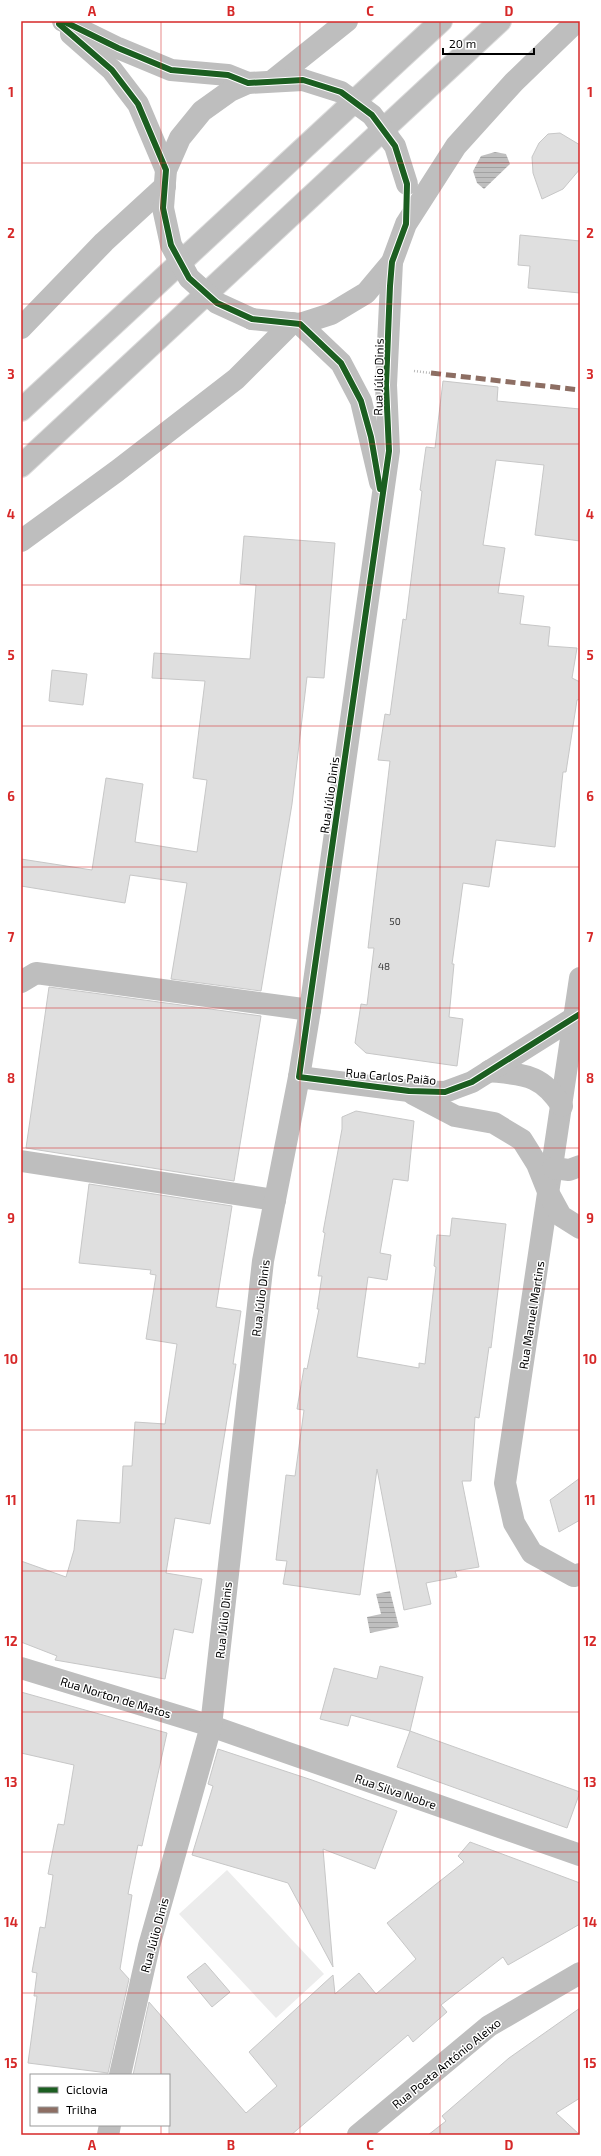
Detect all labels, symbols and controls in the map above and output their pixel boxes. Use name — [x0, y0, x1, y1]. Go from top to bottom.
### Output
text: A — [88, 3, 97, 19]
text: B — [227, 3, 235, 19]
text: C — [366, 3, 374, 19]
text: D — [505, 3, 514, 19]
scale bar — [443, 30, 534, 56]
text: 20 m — [449, 36, 476, 50]
text: 1 — [8, 84, 14, 100]
text: 1 — [587, 84, 593, 100]
text: 2 — [7, 225, 15, 241]
text: 2 — [586, 225, 594, 241]
street label: Rua Júlio Dinis — [370, 338, 386, 416]
text: 3 — [7, 366, 15, 382]
text: 3 — [586, 366, 594, 382]
text: 4 — [7, 506, 15, 522]
text: 4 — [586, 506, 594, 522]
text: 5 — [7, 647, 15, 663]
text: 5 — [586, 647, 594, 663]
street label: Rua Júlio Dinis — [317, 756, 341, 834]
text: 6 — [7, 788, 15, 804]
text: 6 — [586, 788, 594, 804]
house number: 50 — [389, 915, 401, 927]
text: 7 — [8, 929, 15, 945]
text: 7 — [587, 929, 594, 945]
house number: 48 — [378, 960, 390, 972]
street label: Rua Carlos Paião — [345, 1065, 437, 1087]
text: 8 — [7, 1070, 15, 1086]
text: 8 — [586, 1070, 594, 1086]
text: 9 — [7, 1210, 15, 1226]
text: 9 — [586, 1210, 594, 1226]
street label: Rua Júlio Dinis — [248, 1259, 272, 1337]
street label: Rua Manuel Martins — [516, 1260, 546, 1370]
text: 10 — [4, 1351, 18, 1367]
text: 10 — [583, 1351, 597, 1367]
text: 11 — [5, 1492, 17, 1508]
text: 11 — [584, 1492, 596, 1508]
street label: Rua Júlio Dinis — [212, 1581, 234, 1659]
text: 12 — [4, 1633, 18, 1649]
text: 12 — [583, 1633, 597, 1649]
street label: Rua Norton de Matos — [59, 1673, 173, 1721]
street label: Rua Silva Nobre — [353, 1770, 439, 1812]
text: 13 — [5, 1774, 18, 1790]
text: 13 — [584, 1774, 597, 1790]
street label: Rua Júlio Dinis — [137, 1896, 171, 1974]
text: 14 — [4, 1914, 18, 1930]
text: 14 — [583, 1914, 597, 1930]
street label: Rua Poeta António Aleixo — [389, 2015, 503, 2111]
text: 15 — [5, 2055, 17, 2071]
text: 15 — [584, 2055, 596, 2071]
legend — [30, 2074, 170, 2126]
text: Ciclovia — [66, 2082, 108, 2096]
text: Trilha — [66, 2102, 97, 2116]
text: A — [88, 2137, 97, 2153]
text: B — [227, 2137, 235, 2153]
text: C — [366, 2137, 374, 2153]
text: D — [505, 2137, 514, 2153]

